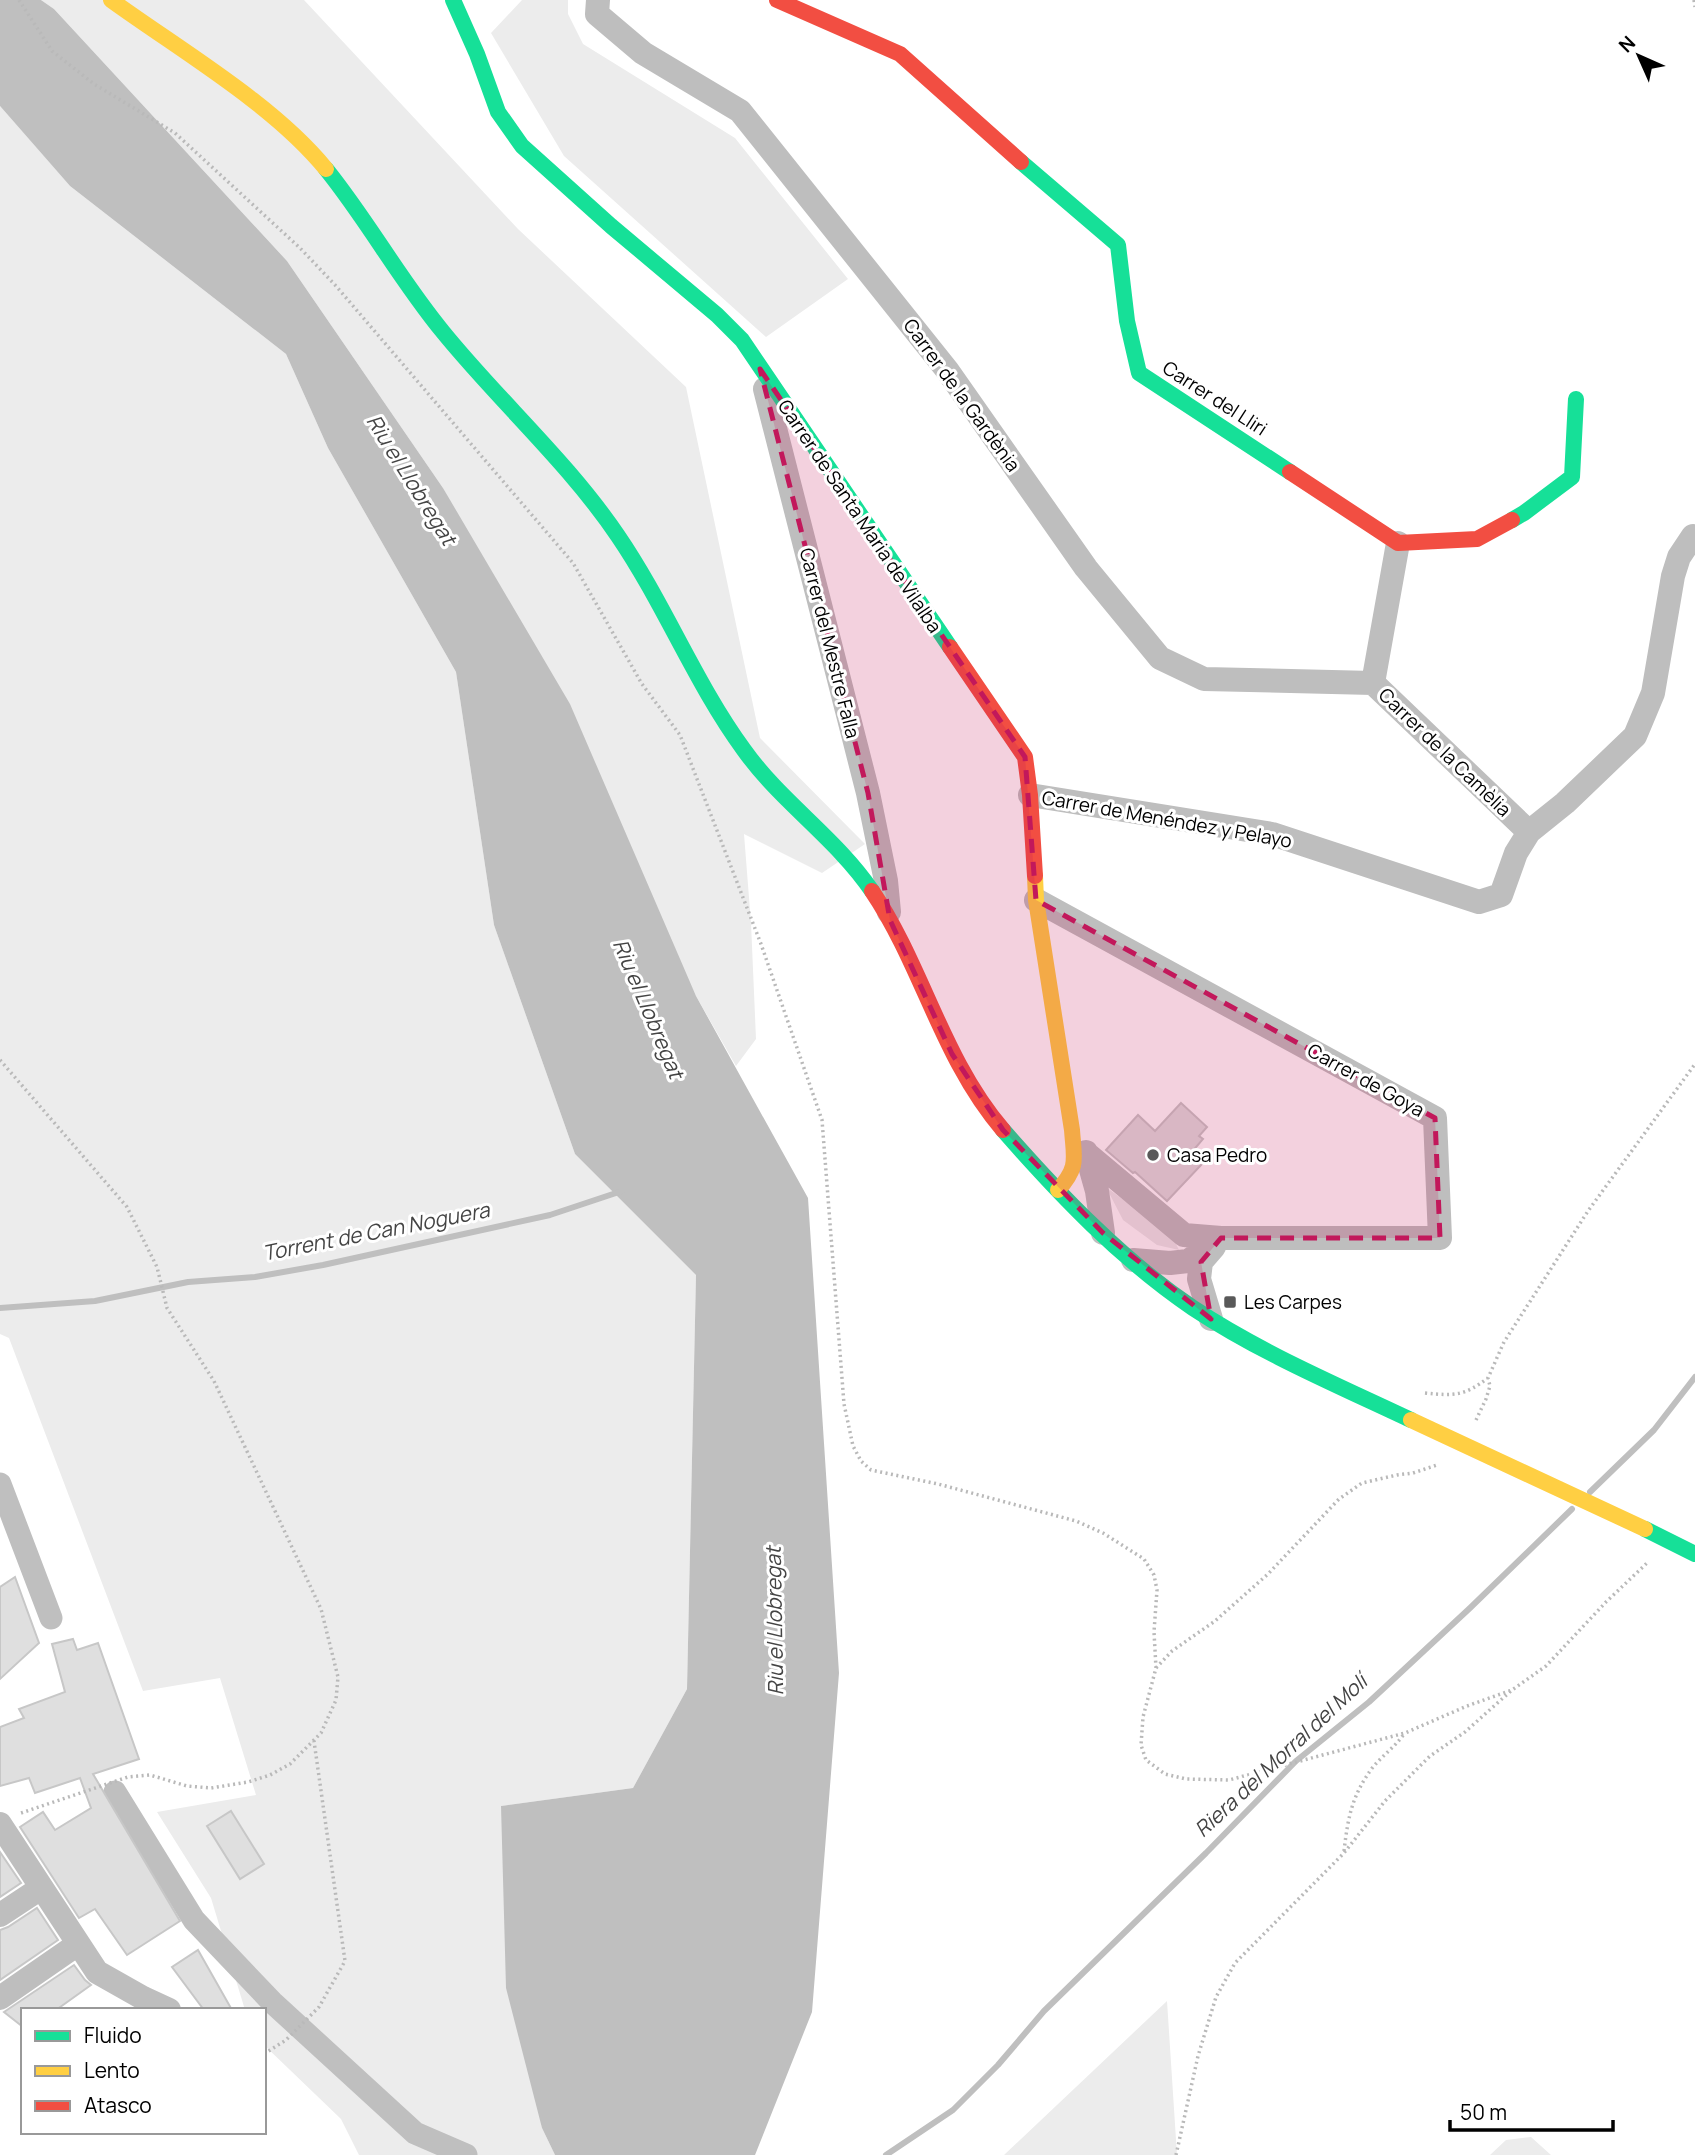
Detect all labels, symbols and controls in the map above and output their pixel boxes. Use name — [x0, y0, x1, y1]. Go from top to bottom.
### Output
north arrow — [1604, 21, 1674, 91]
text: N — [1613, 30, 1641, 58]
street label: Carrer de la Gardènia — [898, 313, 1026, 477]
street label: Carrer del Lliri — [1158, 354, 1272, 442]
street label: Carrer de Santa Maria de Vilalba — [772, 394, 948, 638]
water label: Riu el Llobregat — [361, 409, 465, 552]
street label: Carrer del Mestre Falla — [794, 545, 866, 741]
street label: Carrer de la Camèlia — [1373, 682, 1517, 822]
street label: Carrer de Menéndez y Pelayo — [1040, 784, 1294, 854]
water label: Riu el Llobregat — [607, 935, 692, 1085]
street label: Carrer de Goya — [1303, 1037, 1429, 1123]
place label: Casa Pedro — [1167, 1142, 1267, 1168]
marker: Casa Pedro — [1145, 1147, 1161, 1163]
water label: Torrent de Can Noguera — [260, 1195, 493, 1267]
place label: Les Carpes — [1244, 1289, 1342, 1315]
marker: Les Carpes — [1222, 1294, 1238, 1310]
water label: Riu el Llobregat — [759, 1544, 789, 1696]
water label: Riera del Morral del Molí — [1188, 1665, 1376, 1843]
legend — [21, 2008, 266, 2134]
text: Fluido — [84, 2021, 142, 2049]
text: Lento — [84, 2056, 140, 2084]
scale bar — [1450, 2088, 1613, 2132]
text: Atasco — [84, 2091, 152, 2119]
text: 50 m — [1460, 2098, 1507, 2126]

